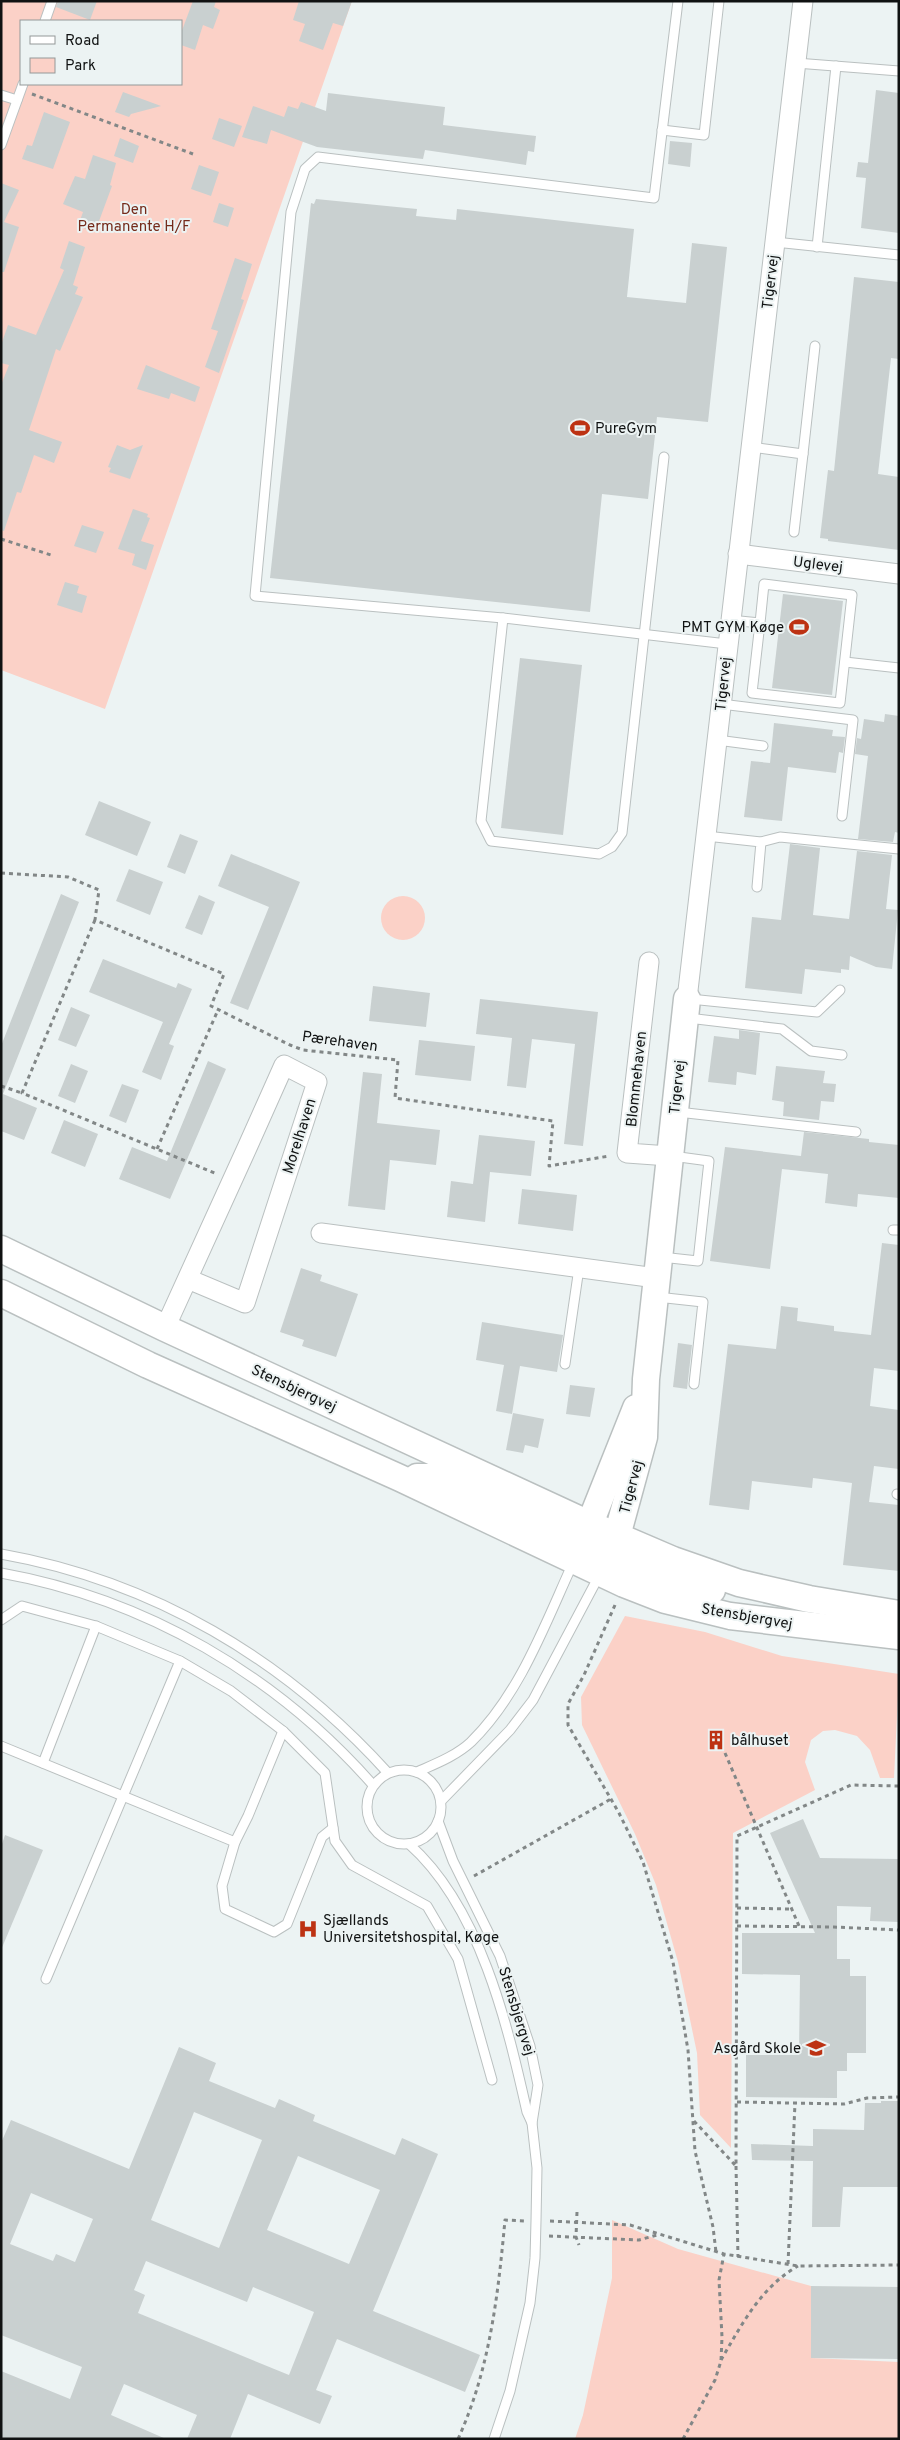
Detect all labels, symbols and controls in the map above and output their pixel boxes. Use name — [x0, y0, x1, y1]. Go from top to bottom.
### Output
legend — [20, 20, 182, 85]
text: Road — [65, 32, 100, 51]
text: Park — [65, 57, 96, 76]
park label: Den Permanente H/F — [78, 201, 190, 237]
street label: Tigervej — [759, 254, 784, 310]
sports icon: PureGym — [569, 417, 591, 439]
place label: PureGym — [595, 420, 657, 439]
street label: Uglevej — [792, 553, 844, 578]
sports icon: PMT GYM Køge — [788, 616, 810, 638]
place label: PMT GYM Køge — [682, 619, 784, 638]
street label: Tigervej — [712, 656, 737, 712]
street label: Pærehaven — [301, 1028, 379, 1057]
street label: Blommehaven — [623, 1030, 652, 1128]
street label: Tigervej — [666, 1059, 691, 1115]
street label: Morelhaven — [279, 1096, 322, 1177]
street label: Stensbjergvej — [248, 1361, 339, 1417]
street label: Tigervej — [616, 1459, 649, 1516]
street label: Stensbjergvej — [700, 1600, 794, 1635]
building icon: bålhuset — [705, 1729, 727, 1751]
place label: bålhuset — [731, 1732, 789, 1751]
place label: Sjællands Universitetshospital, Køge — [323, 1912, 499, 1948]
hospital icon: Sjællands Universitetshospital, Køge — [297, 1918, 319, 1940]
street label: Stensbjergvej — [493, 1965, 538, 2058]
school or university icon: Asgård Skole — [805, 2037, 827, 2059]
place label: Asgård Skole — [713, 2040, 801, 2059]

